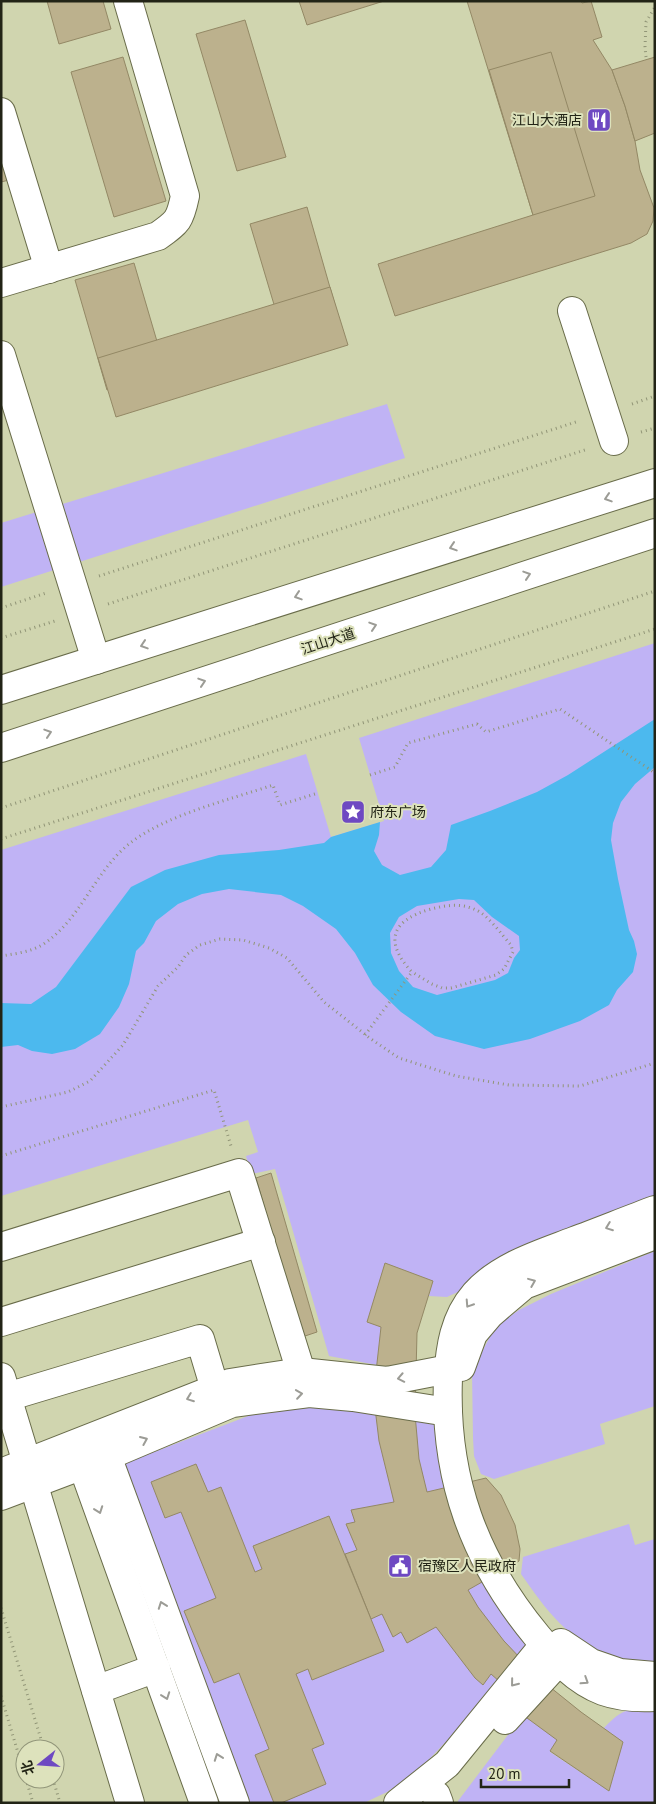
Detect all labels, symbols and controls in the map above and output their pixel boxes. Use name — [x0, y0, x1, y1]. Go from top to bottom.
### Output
restaurant icon: 江山大酒店 — [586, 107, 612, 133]
place label: 江山大酒店 — [512, 111, 582, 129]
one-way arrow — [605, 492, 613, 502]
one-way arrow — [450, 541, 458, 551]
one-way arrow — [523, 571, 531, 581]
one-way arrow — [295, 590, 303, 600]
one-way arrow — [368, 622, 377, 632]
street label: 江山大道 — [299, 624, 357, 658]
one-way arrow — [140, 639, 148, 649]
one-way arrow — [197, 678, 206, 688]
one-way arrow — [43, 728, 51, 738]
place icon: 府东广场 — [340, 799, 366, 825]
place label: 府东广场 — [370, 803, 426, 821]
one-way arrow — [605, 1221, 614, 1231]
one-way arrow — [527, 1278, 536, 1289]
one-way arrow — [466, 1298, 475, 1307]
one-way arrow — [396, 1372, 405, 1383]
one-way arrow — [295, 1389, 303, 1400]
one-way arrow — [186, 1392, 195, 1403]
one-way arrow — [140, 1435, 148, 1445]
one-way arrow — [93, 1506, 103, 1514]
public building icon: 宿豫区人民政府 — [387, 1553, 413, 1579]
place label: 宿豫区人民政府 — [418, 1557, 516, 1575]
one-way arrow — [158, 1601, 168, 1609]
one-way arrow — [580, 1674, 589, 1684]
one-way arrow — [510, 1677, 519, 1686]
one-way arrow — [160, 1691, 170, 1700]
north arrow — [15, 1739, 65, 1789]
one-way arrow — [214, 1753, 224, 1762]
scale bar — [481, 1756, 568, 1788]
text: 北 — [17, 1758, 38, 1777]
text: 20 m — [488, 1764, 521, 1783]

